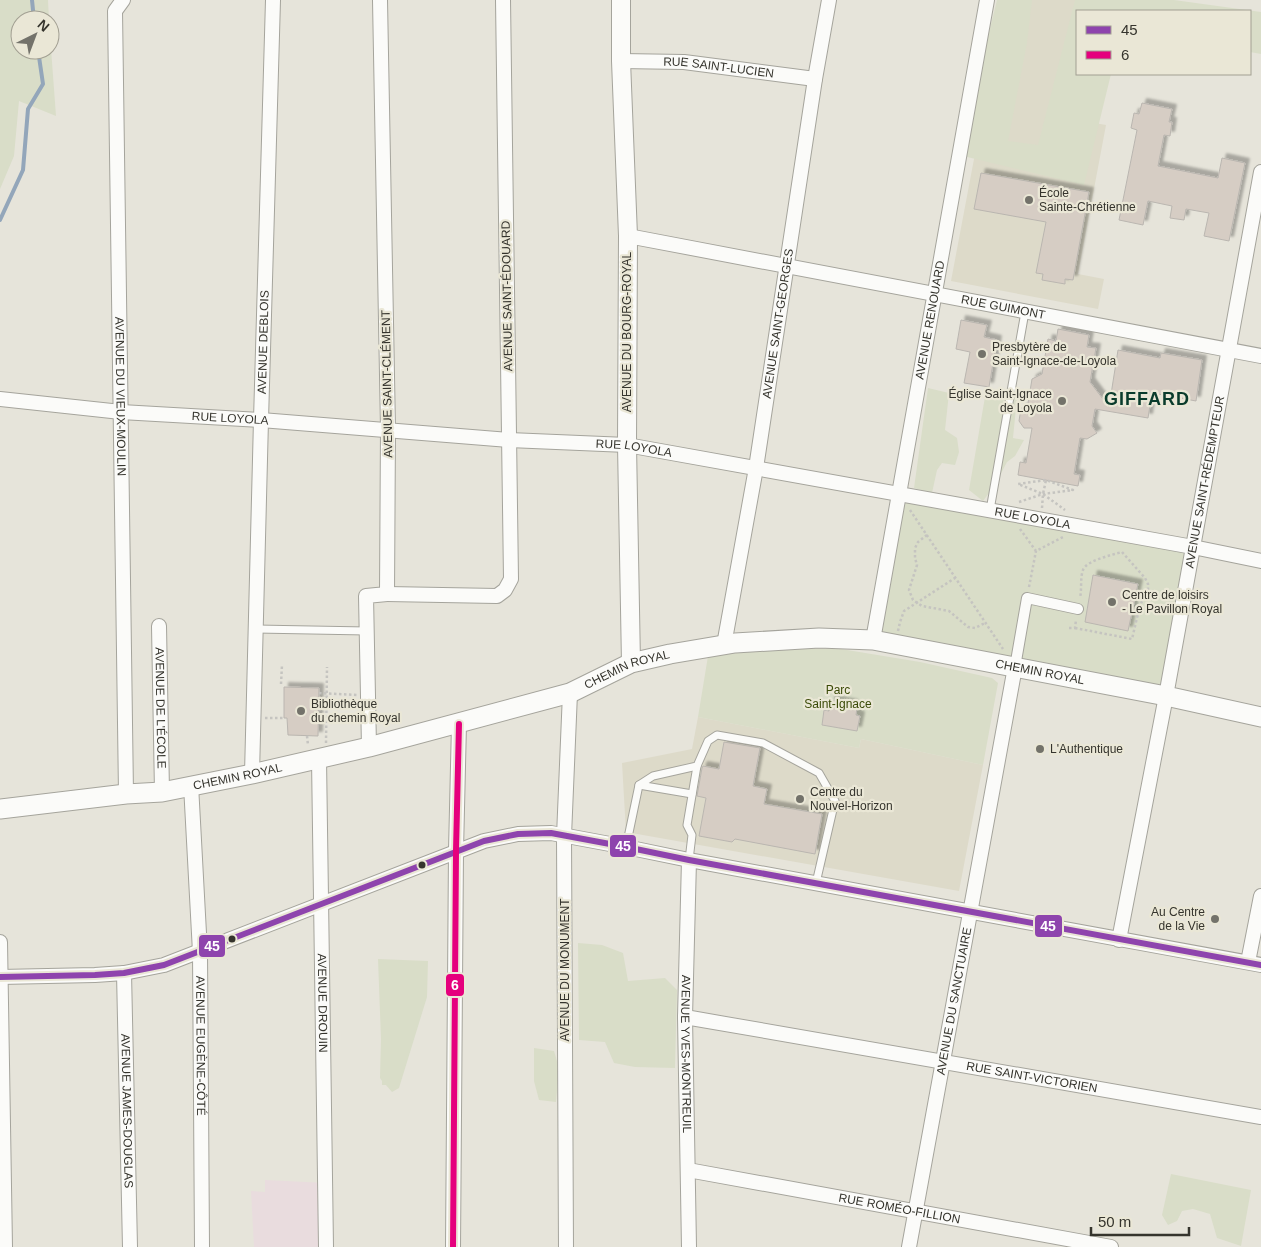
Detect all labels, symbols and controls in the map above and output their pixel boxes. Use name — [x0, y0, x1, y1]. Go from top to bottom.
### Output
north arrow — [10, 10, 60, 60]
legend — [1076, 10, 1251, 75]
text: N — [35, 16, 53, 35]
text: 45 — [1121, 21, 1138, 38]
text: 6 — [1121, 46, 1129, 63]
street label: RUE SAINT-LUCIEN — [663, 55, 775, 81]
place label: École Sainte-Chrétienne — [1039, 185, 1136, 214]
marker: École Sainte-Chrétienne — [1023, 194, 1035, 206]
street label: AVENUE SAINT-ÉDOUARD — [498, 220, 515, 371]
street label: AVENUE SAINT-GEORGES — [760, 248, 796, 399]
street label: AVENUE DU BOURG-ROYAL — [620, 252, 634, 412]
street label: AVENUE RENOUARD — [913, 259, 948, 381]
street label: AVENUE DEBLOIS — [255, 290, 272, 394]
street label: RUE GUIMONT — [960, 292, 1047, 322]
street label: AVENUE SAINT-CLÉMENT — [378, 309, 395, 458]
street label: AVENUE DU VIEUX-MOULIN — [112, 317, 129, 476]
place label: Presbytère de Saint-Ignace-de-Loyola — [992, 340, 1116, 368]
marker: Presbytère de Saint-Ignace-de-Loyola — [976, 348, 988, 360]
place label: Église Saint-Ignace de Loyola — [949, 386, 1052, 415]
district label: GIFFARD — [1104, 389, 1190, 409]
street label: AVENUE SAINT-RÉDEMPTEUR — [1182, 394, 1227, 569]
marker: Église Saint-Ignace de Loyola — [1056, 395, 1068, 407]
street label: RUE LOYOLA — [191, 409, 269, 428]
street label: RUE LOYOLA — [595, 437, 673, 460]
street label: RUE LOYOLA — [994, 504, 1072, 532]
place label: Centre de loisirs - Le Pavillon Royal — [1122, 588, 1222, 616]
marker: Centre de loisirs - Le Pavillon Royal — [1106, 596, 1118, 608]
street label: AVENUE DE L'ÉCOLE — [152, 647, 169, 769]
street label: CHEMIN ROYAL — [582, 647, 671, 692]
street label: CHEMIN ROYAL — [994, 657, 1086, 687]
park label: Parc Saint-Ignace — [804, 683, 872, 711]
place label: Bibliothèque du chemin Royal — [311, 697, 400, 725]
marker: Bibliothèque du chemin Royal — [295, 705, 307, 717]
place label: L'Authentique — [1050, 742, 1123, 756]
marker: L'Authentique — [1034, 743, 1046, 755]
street label: CHEMIN ROYAL — [192, 760, 284, 793]
place label: Centre du Nouvel-Horizon — [810, 785, 893, 813]
marker: Centre du Nouvel-Horizon — [794, 793, 806, 805]
line badge: 45 — [609, 834, 637, 858]
text: 45 — [615, 838, 631, 854]
unlabelled marker — [417, 860, 427, 870]
street label: AVENUE DU MONUMENT — [558, 898, 572, 1042]
place label: Au Centre de la Vie — [1151, 905, 1205, 933]
marker: Au Centre de la Vie — [1209, 913, 1221, 925]
line badge: 45 — [1034, 914, 1063, 938]
text: 45 — [1040, 918, 1056, 934]
street label: AVENUE DU SANCTUAIRE — [934, 926, 974, 1076]
line badge: 45 — [198, 934, 226, 958]
unlabelled marker — [227, 934, 237, 944]
text: 45 — [204, 938, 220, 954]
street label: AVENUE DROUIN — [315, 953, 330, 1053]
line badge: 6 — [445, 973, 465, 997]
street label: AVENUE YVES-MONTREUIL — [678, 975, 694, 1134]
street label: AVENUE EUGÈNE-CÔTÉ — [193, 976, 209, 1116]
text: 6 — [451, 977, 459, 993]
street label: AVENUE JAMES-DOUGLAS — [118, 1034, 136, 1188]
street label: RUE SAINT-VICTORIEN — [965, 1059, 1098, 1095]
street label: RUE ROMÉO-FILLION — [838, 1191, 962, 1226]
scale bar — [1091, 1204, 1188, 1236]
text: 50 m — [1098, 1213, 1131, 1230]

